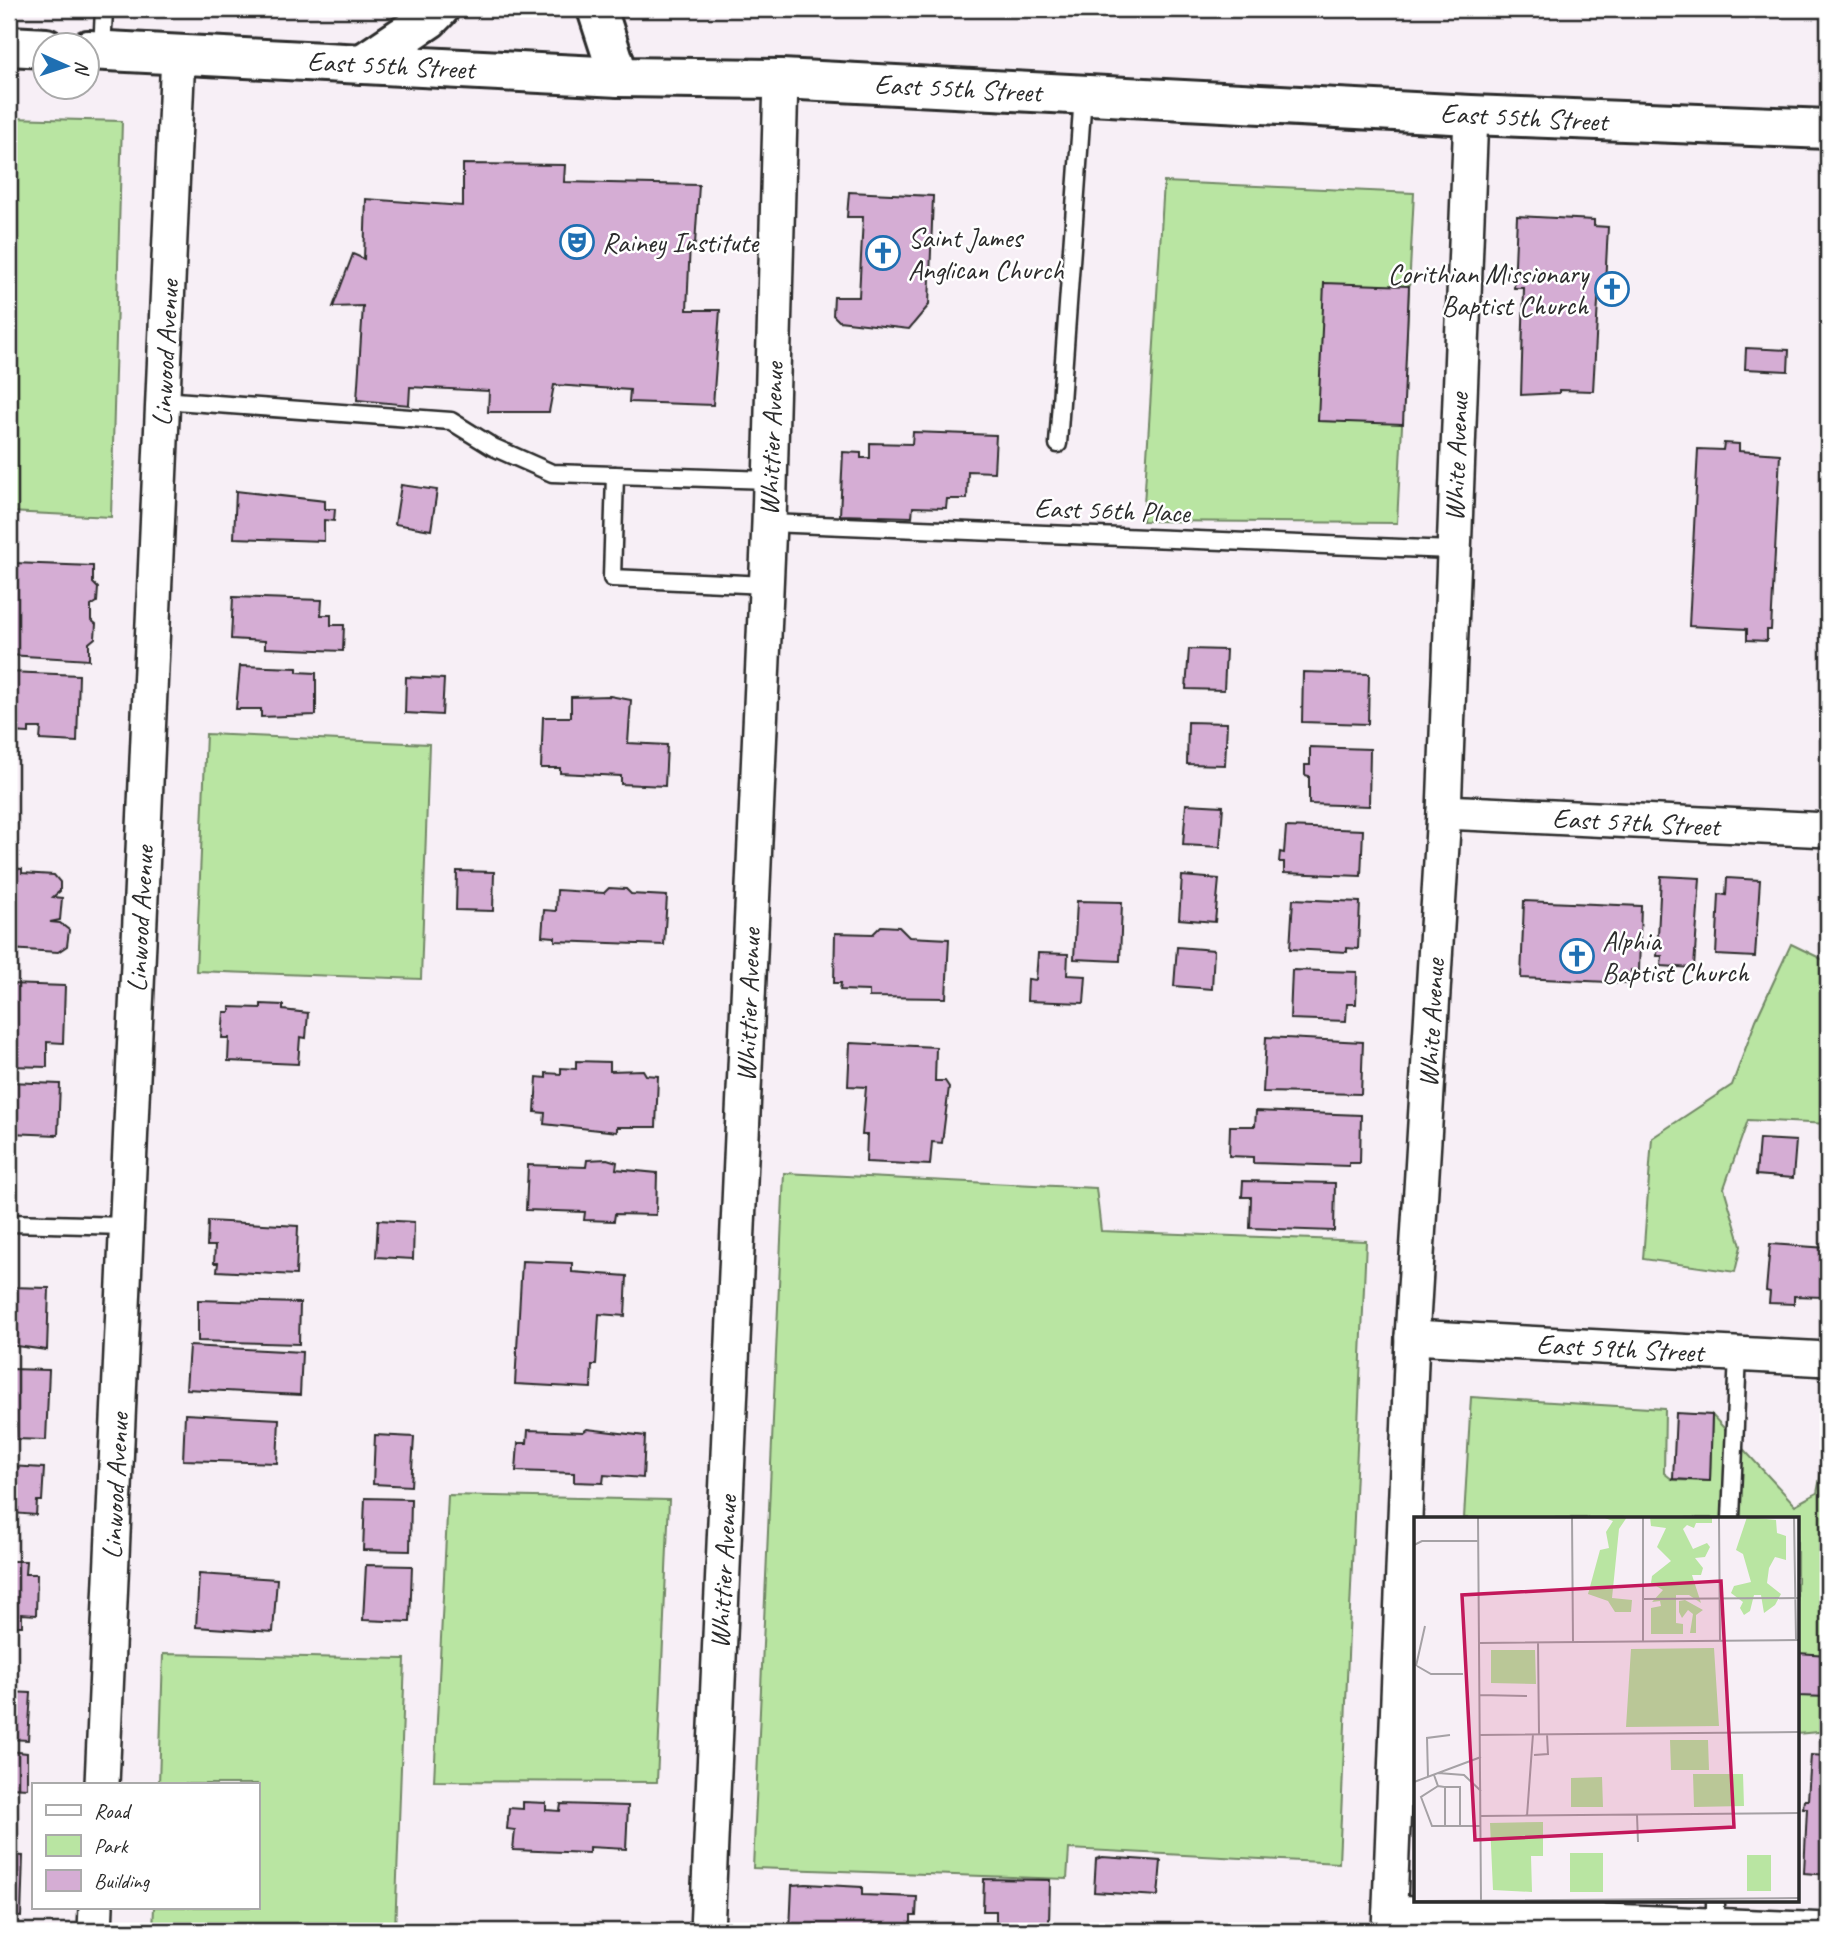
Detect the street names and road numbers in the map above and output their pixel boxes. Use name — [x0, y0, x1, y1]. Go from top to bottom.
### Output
street label: East 55th Street — [307, 43, 478, 87]
street label: East 55th Street — [874, 66, 1045, 110]
street label: East 55th Street — [1440, 95, 1611, 139]
street label: Linwood Avenue — [144, 277, 186, 427]
street label: Whittier Avenue — [751, 360, 791, 516]
street label: White Avenue — [1436, 390, 1476, 522]
street label: East 56th Place — [1034, 490, 1192, 530]
street label: East 57th Street — [1552, 800, 1723, 844]
street label: Linwood Avenue — [119, 843, 161, 993]
street label: Whittier Avenue — [728, 926, 768, 1082]
street label: White Avenue — [1410, 956, 1452, 1088]
street label: East 59th Street — [1536, 1326, 1707, 1370]
street label: Linwood Avenue — [94, 1410, 136, 1560]
street label: Whittier Avenue — [702, 1493, 745, 1650]

